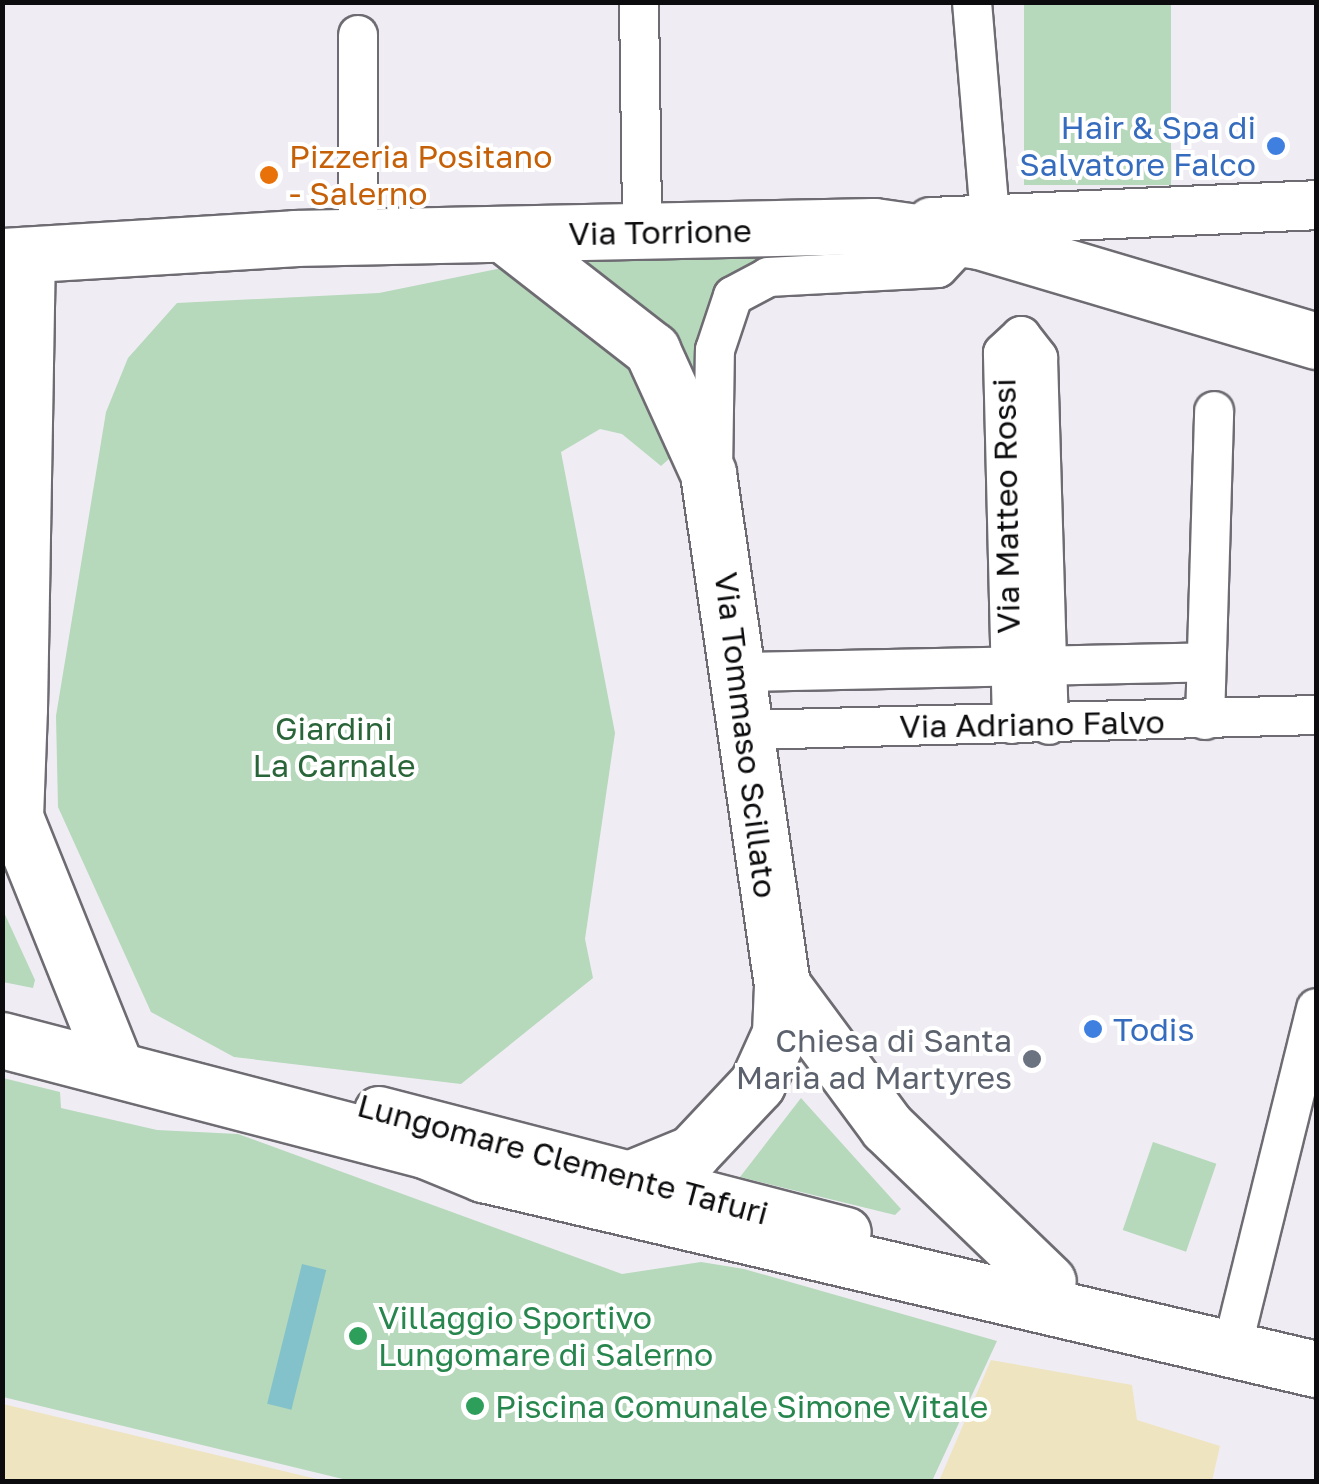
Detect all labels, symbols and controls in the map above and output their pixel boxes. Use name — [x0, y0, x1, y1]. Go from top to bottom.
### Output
place label: Hair & Spa di Salvatore Falco — [1019, 109, 1256, 184]
marker: Hair & Spa di Salvatore Falco — [1265, 135, 1287, 157]
place label: Pizzeria Positano - Salerno — [289, 138, 552, 213]
marker: Pizzeria Positano - Salerno — [258, 164, 280, 186]
street label: Via Torrione — [568, 211, 752, 253]
street label: Via Matteo Rossi — [985, 378, 1027, 634]
street label: Via Tommaso Scillato — [707, 570, 785, 900]
street label: Via Adriano Falvo — [899, 702, 1165, 746]
park label: Giardini La Carnale — [252, 710, 416, 785]
place label: Todis — [1113, 1010, 1194, 1048]
marker: Todis — [1082, 1018, 1104, 1040]
place label: Chiesa di Santa Maria ad Martyres — [736, 1022, 1012, 1097]
marker: Chiesa di Santa Maria ad Martyres — [1021, 1048, 1043, 1070]
street label: Lungomare Clemente Tafuri — [353, 1086, 773, 1232]
place label: Villaggio Sportivo Lungomare di Salerno — [378, 1299, 713, 1374]
marker: Villaggio Sportivo Lungomare di Salerno — [347, 1325, 369, 1347]
place label: Piscina Comunale Simone Vitale — [495, 1387, 988, 1425]
marker: Piscina Comunale Simone Vitale — [464, 1395, 486, 1417]

